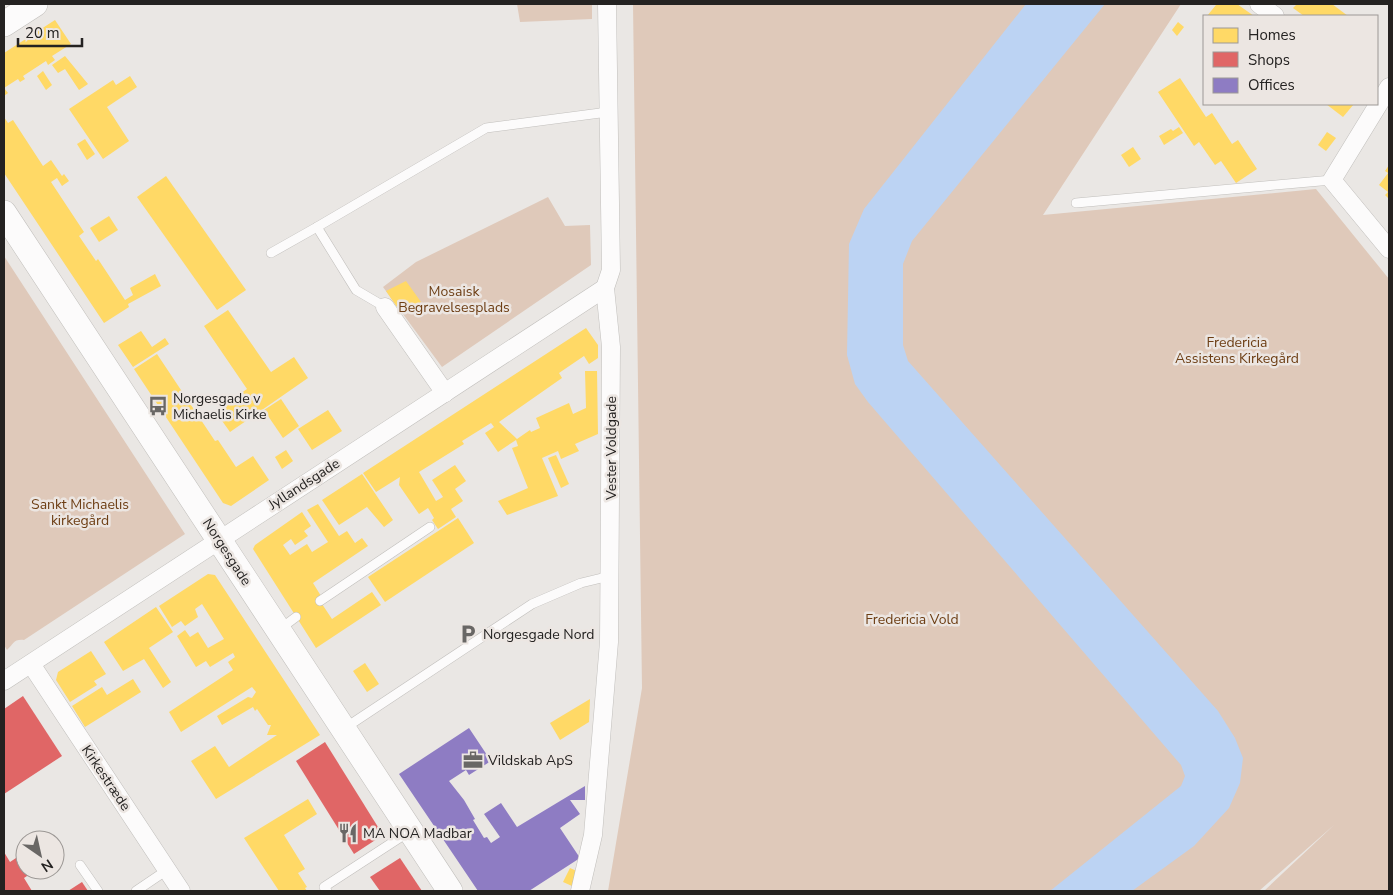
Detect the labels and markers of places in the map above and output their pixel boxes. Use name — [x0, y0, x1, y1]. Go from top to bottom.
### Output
place label: Norgesgade v Michaelis Kirke — [173, 389, 267, 424]
bus stop icon: Norgesgade v Michaelis Kirke — [147, 395, 169, 417]
parking icon: Norgesgade Nord — [457, 623, 479, 645]
place label: Norgesgade Nord — [483, 625, 595, 644]
office icon: Vildskab ApS — [462, 749, 484, 771]
place label: Vildskab ApS — [487, 751, 573, 770]
restaurant icon: MA NOA Madbar — [337, 822, 359, 844]
place label: MA NOA Madbar — [363, 824, 472, 843]

